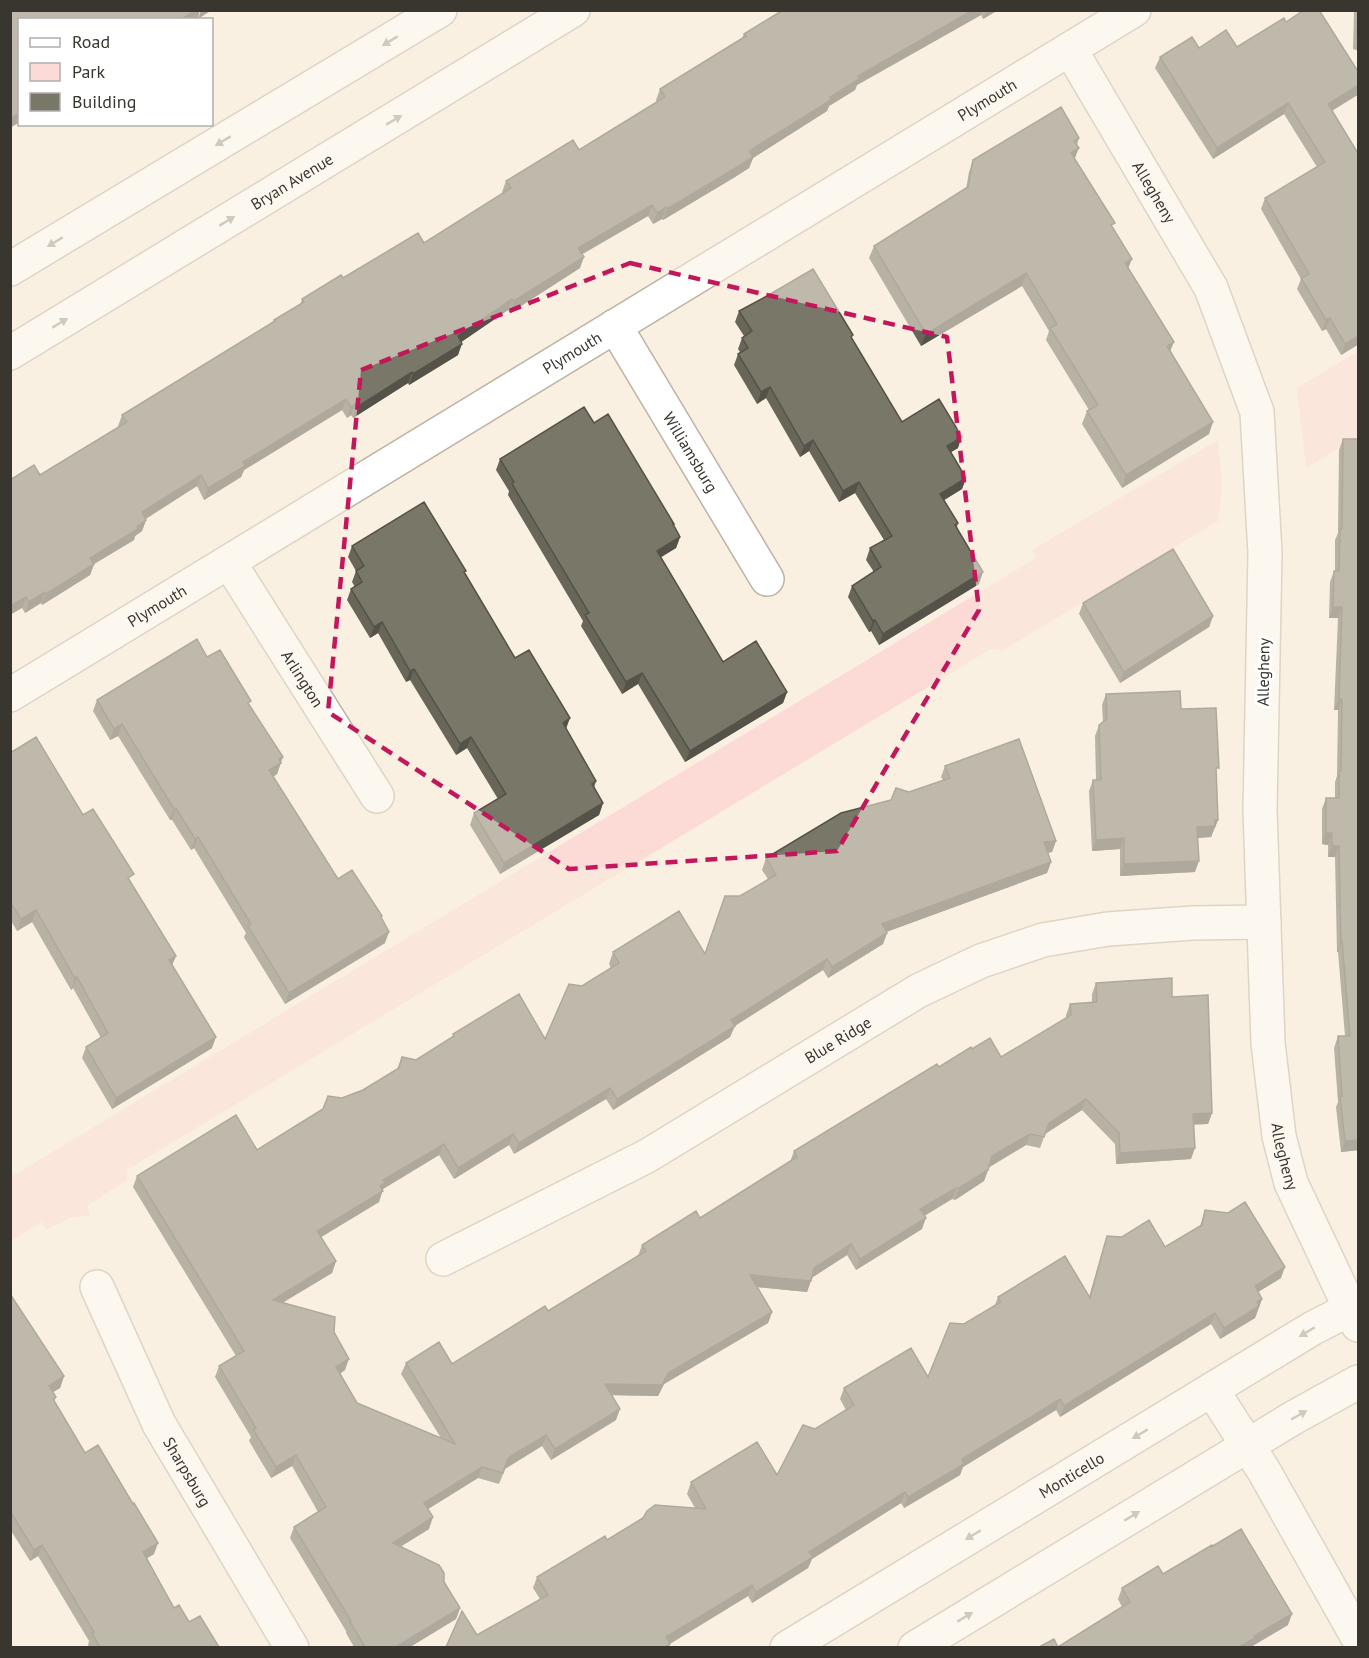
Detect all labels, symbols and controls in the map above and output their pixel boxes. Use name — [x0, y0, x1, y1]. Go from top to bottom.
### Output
legend — [18, 18, 213, 126]
text: Road — [72, 30, 110, 53]
one-way arrow — [382, 35, 398, 46]
text: Park — [72, 60, 105, 83]
street label: Plymouth — [954, 74, 1020, 125]
text: Building — [72, 90, 136, 113]
one-way arrow — [385, 114, 402, 125]
one-way arrow — [215, 136, 231, 147]
street label: Bryan Avenue — [247, 149, 337, 214]
street label: Allegheny — [1128, 157, 1181, 227]
one-way arrow — [219, 216, 235, 227]
one-way arrow — [47, 236, 63, 247]
one-way arrow — [52, 317, 68, 328]
street label: Plymouth — [539, 327, 605, 378]
street label: Williamsburg — [659, 408, 723, 496]
street label: Plymouth — [124, 580, 190, 631]
street label: Allegheny — [1252, 637, 1274, 706]
street label: Arlington — [277, 646, 328, 711]
street label: Blue Ridge — [801, 1012, 875, 1068]
street label: Allegheny — [1268, 1122, 1303, 1194]
one-way arrow — [1299, 1327, 1315, 1338]
one-way arrow — [1291, 1410, 1307, 1421]
one-way arrow — [1132, 1428, 1148, 1439]
street label: Sharpsburg — [159, 1433, 216, 1510]
street label: Monticello — [1035, 1447, 1108, 1502]
one-way arrow — [1124, 1511, 1140, 1522]
one-way arrow — [965, 1529, 981, 1540]
one-way arrow — [957, 1612, 973, 1623]

